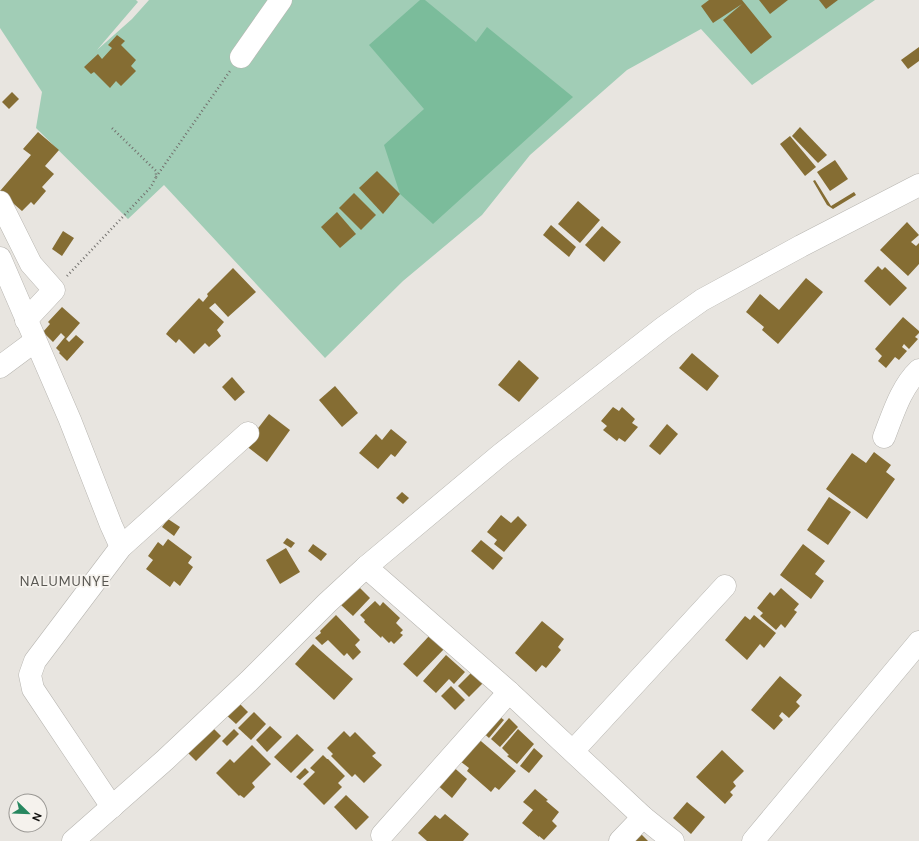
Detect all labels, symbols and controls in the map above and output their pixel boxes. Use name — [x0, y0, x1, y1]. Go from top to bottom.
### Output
district label: NALUMUNYE — [20, 572, 110, 590]
north arrow — [8, 793, 48, 833]
text: N — [29, 810, 45, 823]

